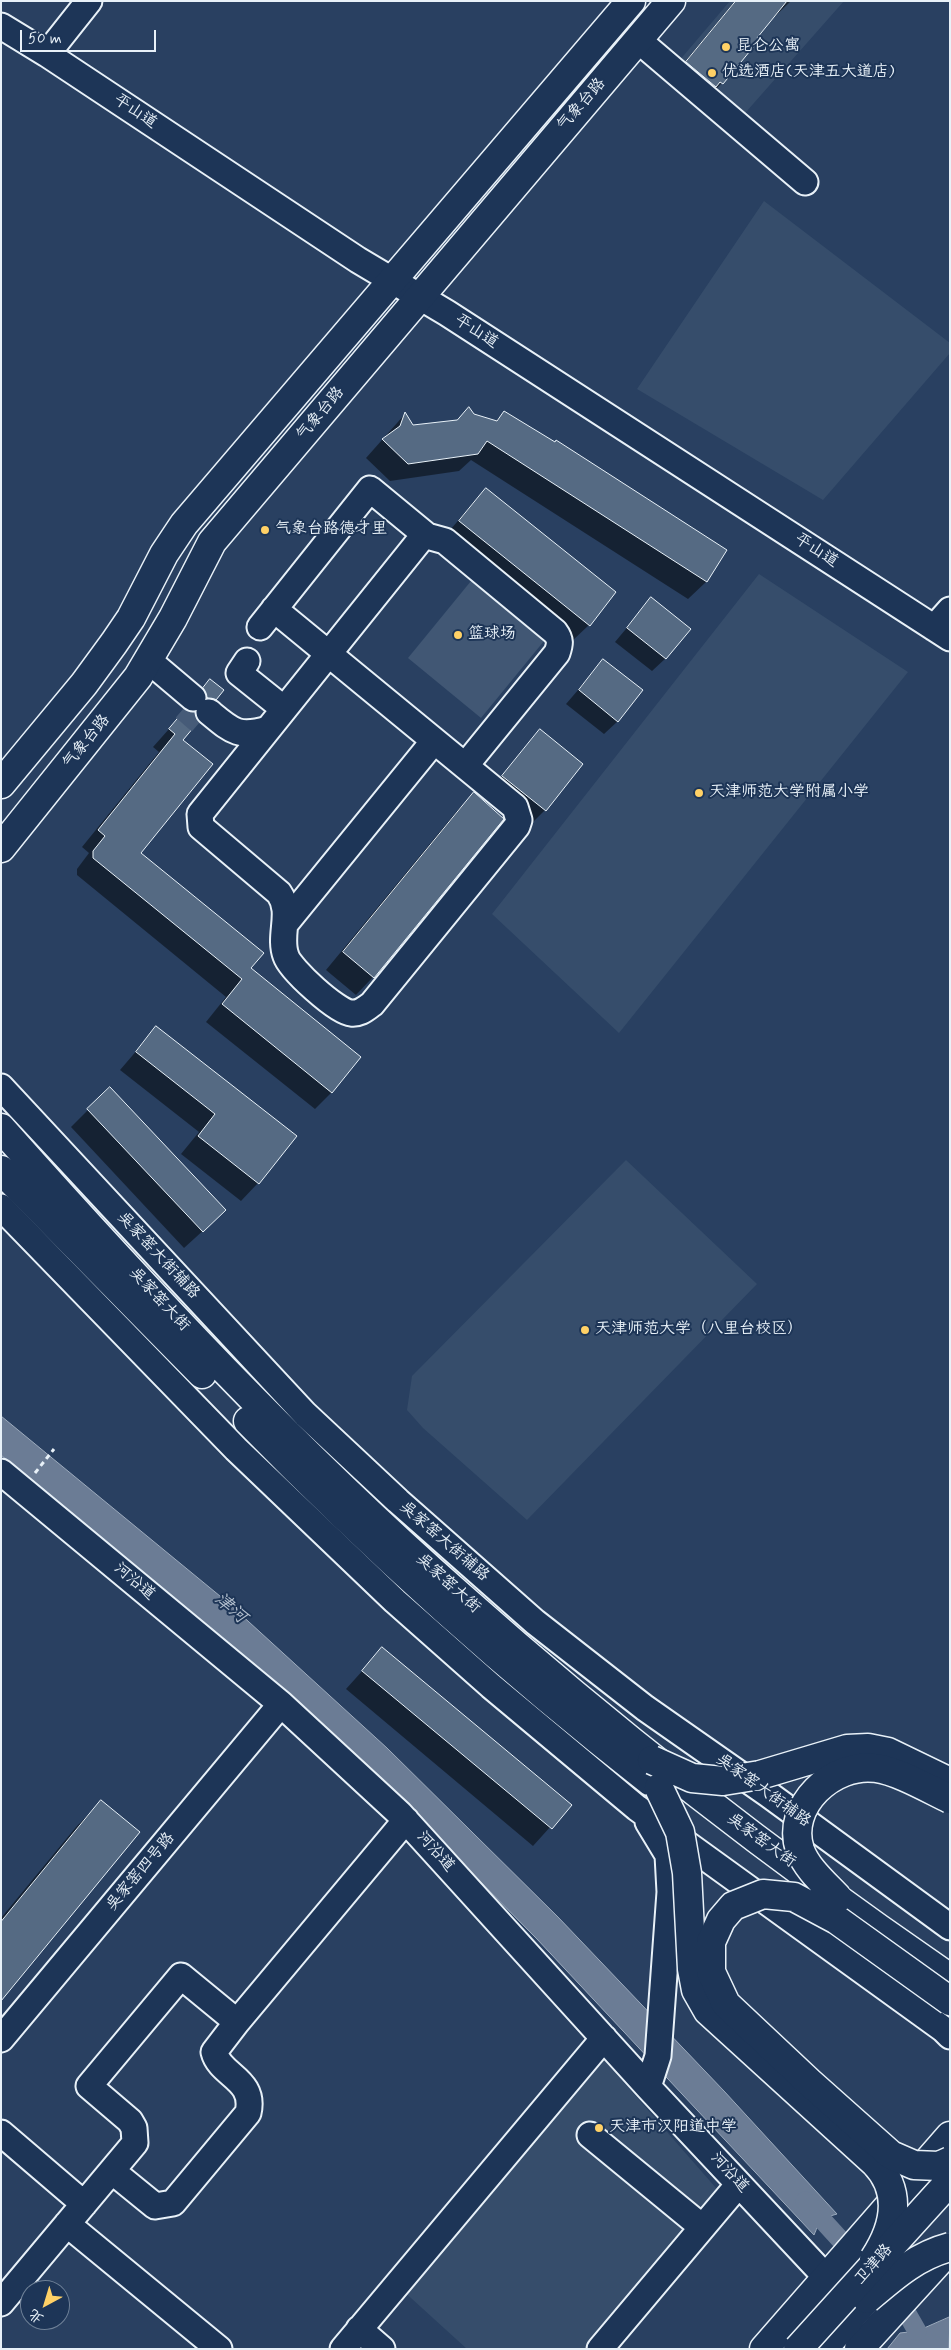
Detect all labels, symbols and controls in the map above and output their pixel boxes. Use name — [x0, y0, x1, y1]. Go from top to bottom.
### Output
scale bar — [22, 20, 159, 52]
text: 50 m — [28, 29, 62, 49]
place label: 昆仑公寓 — [736, 37, 800, 57]
marker: 昆仑公寓 — [720, 41, 732, 53]
place label: 优选酒店(天津五大道店) — [722, 63, 895, 83]
marker: 优选酒店(天津五大道店) — [706, 67, 718, 79]
street label: 气象台路 — [554, 75, 610, 135]
street label: 平山道 — [110, 91, 160, 133]
street label: 平山道 — [451, 311, 501, 353]
street label: 气象台路 — [293, 383, 349, 445]
place label: 气象台路德才里 — [275, 520, 387, 540]
marker: 气象台路德才里 — [259, 524, 271, 536]
street label: 平山道 — [791, 530, 841, 572]
place label: 篮球场 — [468, 625, 516, 645]
marker: 篮球场 — [452, 629, 464, 641]
street label: 气象台路 — [59, 711, 115, 773]
place label: 天津师范大学附属小学 — [709, 783, 869, 803]
marker: 天津师范大学附属小学 — [693, 787, 705, 799]
street label: 吴家窑大街辅路 — [113, 1208, 203, 1304]
street label: 吴家窑大街 — [125, 1264, 193, 1336]
place label: 天津师范大学（八里台校区） — [595, 1320, 803, 1340]
marker: 天津师范大学（八里台校区） — [579, 1324, 591, 1336]
street label: 吴家窑大街辅路 — [395, 1498, 493, 1586]
street label: 吴家窑大街 — [412, 1550, 484, 1618]
street label: 河沿道 — [109, 1559, 159, 1605]
water label: 津河 — [209, 1589, 251, 1629]
street label: 吴家窑大街辅路 — [712, 1750, 814, 1832]
street label: 吴家窑大街 — [723, 1810, 799, 1872]
street label: 河沿道 — [412, 1828, 458, 1876]
street label: 吴家窑四号路 — [103, 1829, 179, 1915]
place label: 天津市汉阳道中学 — [609, 2118, 737, 2138]
marker: 天津市汉阳道中学 — [593, 2122, 605, 2134]
street label: 河沿道 — [706, 2149, 752, 2197]
street label: 卫津路 — [851, 2241, 897, 2289]
north arrow — [20, 2280, 70, 2330]
text: 北 — [25, 2304, 47, 2327]

